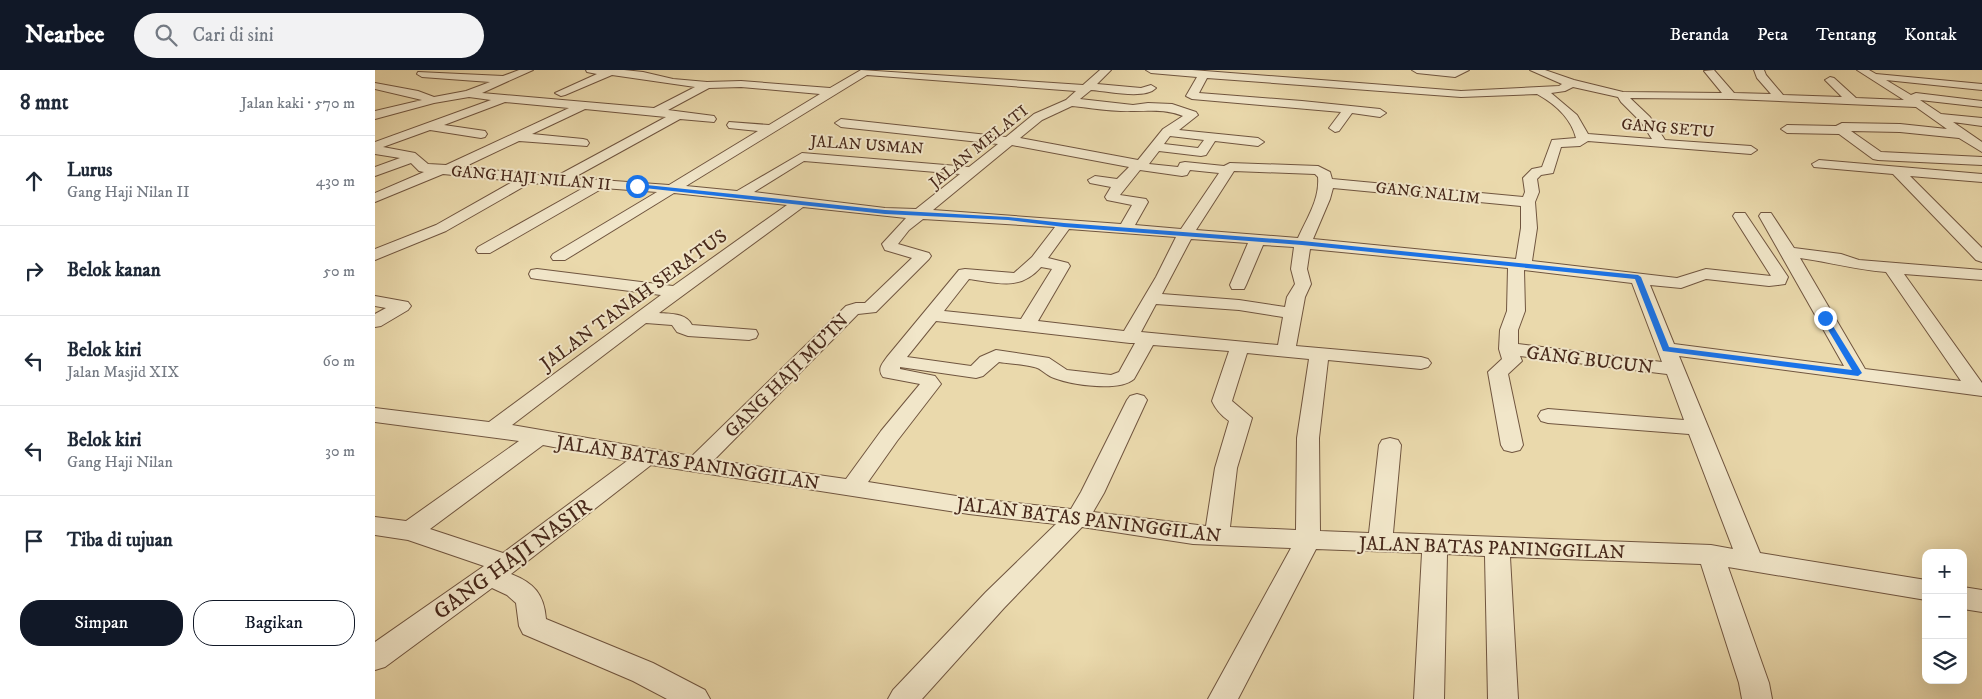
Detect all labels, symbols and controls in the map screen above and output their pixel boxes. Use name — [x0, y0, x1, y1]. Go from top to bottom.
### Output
search box — [134, 13, 484, 58]
text: Nearbee — [25, 20, 104, 50]
icon: search — [152, 21, 180, 49]
text: Cari di sini — [192, 24, 274, 47]
text: Beranda — [1670, 24, 1729, 46]
text: Peta — [1757, 24, 1788, 46]
text: Tentang — [1816, 24, 1876, 46]
text: Kontak — [1904, 24, 1957, 46]
text: 8 mnt — [20, 90, 68, 116]
text: Jalan kaki · 570 m — [241, 93, 355, 113]
street label: JALAN MELATI — [924, 101, 1032, 194]
street label: GANG SETU — [1621, 114, 1715, 142]
street label: JALAN USMAN — [808, 131, 924, 159]
text: Lurus — [67, 159, 112, 182]
street label: GANG HAJI NILAN II — [450, 161, 612, 195]
icon: ahead — [20, 167, 48, 195]
text: 430 m — [316, 171, 355, 191]
route start — [626, 175, 649, 198]
street label: GANG NALIM — [1375, 178, 1481, 208]
text: Gang Haji Nilan II — [67, 182, 190, 202]
street label: JALAN TANAH SERATUS — [534, 225, 732, 377]
icon: right — [20, 257, 48, 285]
text: Belok kanan — [67, 259, 161, 282]
text: 50 m — [323, 261, 355, 281]
route end — [1814, 307, 1837, 330]
street label: GANG HAJI MU'IN — [720, 309, 854, 443]
text: Belok kiri — [67, 339, 141, 362]
street label: GANG BUCUN — [1525, 341, 1655, 380]
icon: left — [20, 347, 48, 375]
text: 60 m — [323, 351, 355, 371]
text: Jalan Masjid XIX — [67, 362, 179, 382]
text: Belok kiri — [67, 429, 141, 452]
street label: JALAN BATAS PANINGGILAN — [552, 431, 821, 496]
icon: left — [20, 437, 48, 465]
text: 30 m — [325, 441, 355, 461]
text: Gang Haji Nilan — [67, 452, 173, 472]
street label: GANG HAJI NASIR — [429, 493, 598, 626]
street label: JALAN BATAS PANINGGILAN — [953, 493, 1222, 548]
icon: arrive — [20, 527, 48, 555]
text: Tiba di tujuan — [67, 529, 173, 552]
street label: JALAN BATAS PANINGGILAN — [1356, 532, 1625, 565]
map controls — [1922, 549, 1967, 684]
button: + — [1922, 549, 1967, 594]
button: − — [1922, 594, 1967, 639]
button: Simpan — [20, 600, 183, 646]
button: Bagikan — [193, 600, 355, 646]
button: layers — [1922, 639, 1967, 684]

